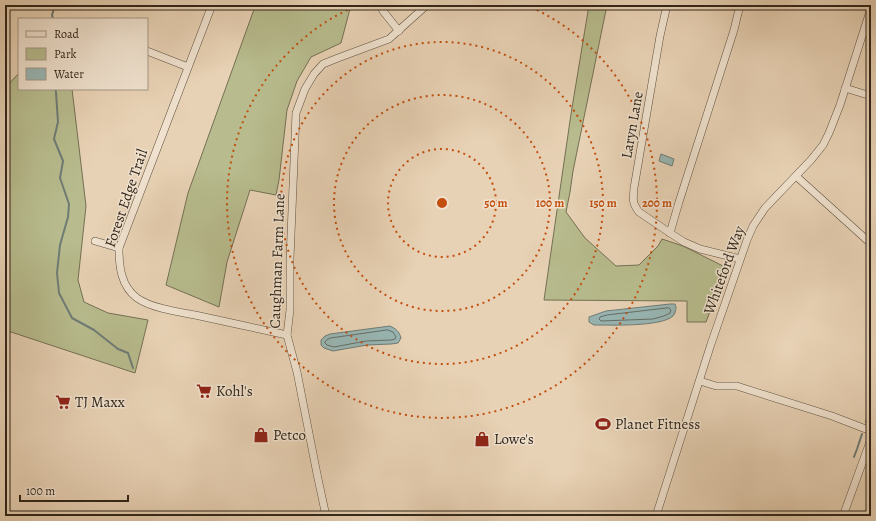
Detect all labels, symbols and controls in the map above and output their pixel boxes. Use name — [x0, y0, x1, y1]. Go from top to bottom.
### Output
legend — [18, 18, 148, 90]
text: Road — [54, 26, 80, 42]
text: Park — [54, 46, 77, 62]
text: Water — [53, 66, 84, 82]
street label: Laryn Lane — [616, 90, 648, 160]
street label: Forest Edge Trail — [100, 146, 152, 250]
street label: Caughman Farm Lane — [265, 193, 289, 329]
text: 50 m — [484, 195, 508, 211]
text: 100 m — [536, 195, 564, 211]
text: 150 m — [589, 195, 617, 211]
text: 200 m — [642, 195, 672, 211]
centre of rings — [435, 196, 449, 210]
street label: Whiteford Way — [698, 223, 749, 318]
place label: Kohl's — [216, 381, 253, 401]
supermarket icon: Kohl's — [195, 382, 213, 400]
place label: TJ Maxx — [75, 392, 125, 412]
supermarket icon: TJ Maxx — [54, 393, 72, 411]
place label: Planet Fitness — [615, 414, 700, 434]
sports icon: Planet Fitness — [594, 415, 612, 433]
place label: Petco — [273, 425, 306, 445]
shop icon: Petco — [252, 426, 270, 444]
place label: Lowe's — [494, 429, 534, 449]
shop icon: Lowe's — [473, 430, 491, 448]
scale bar — [20, 477, 128, 503]
text: 100 m — [26, 483, 55, 499]

